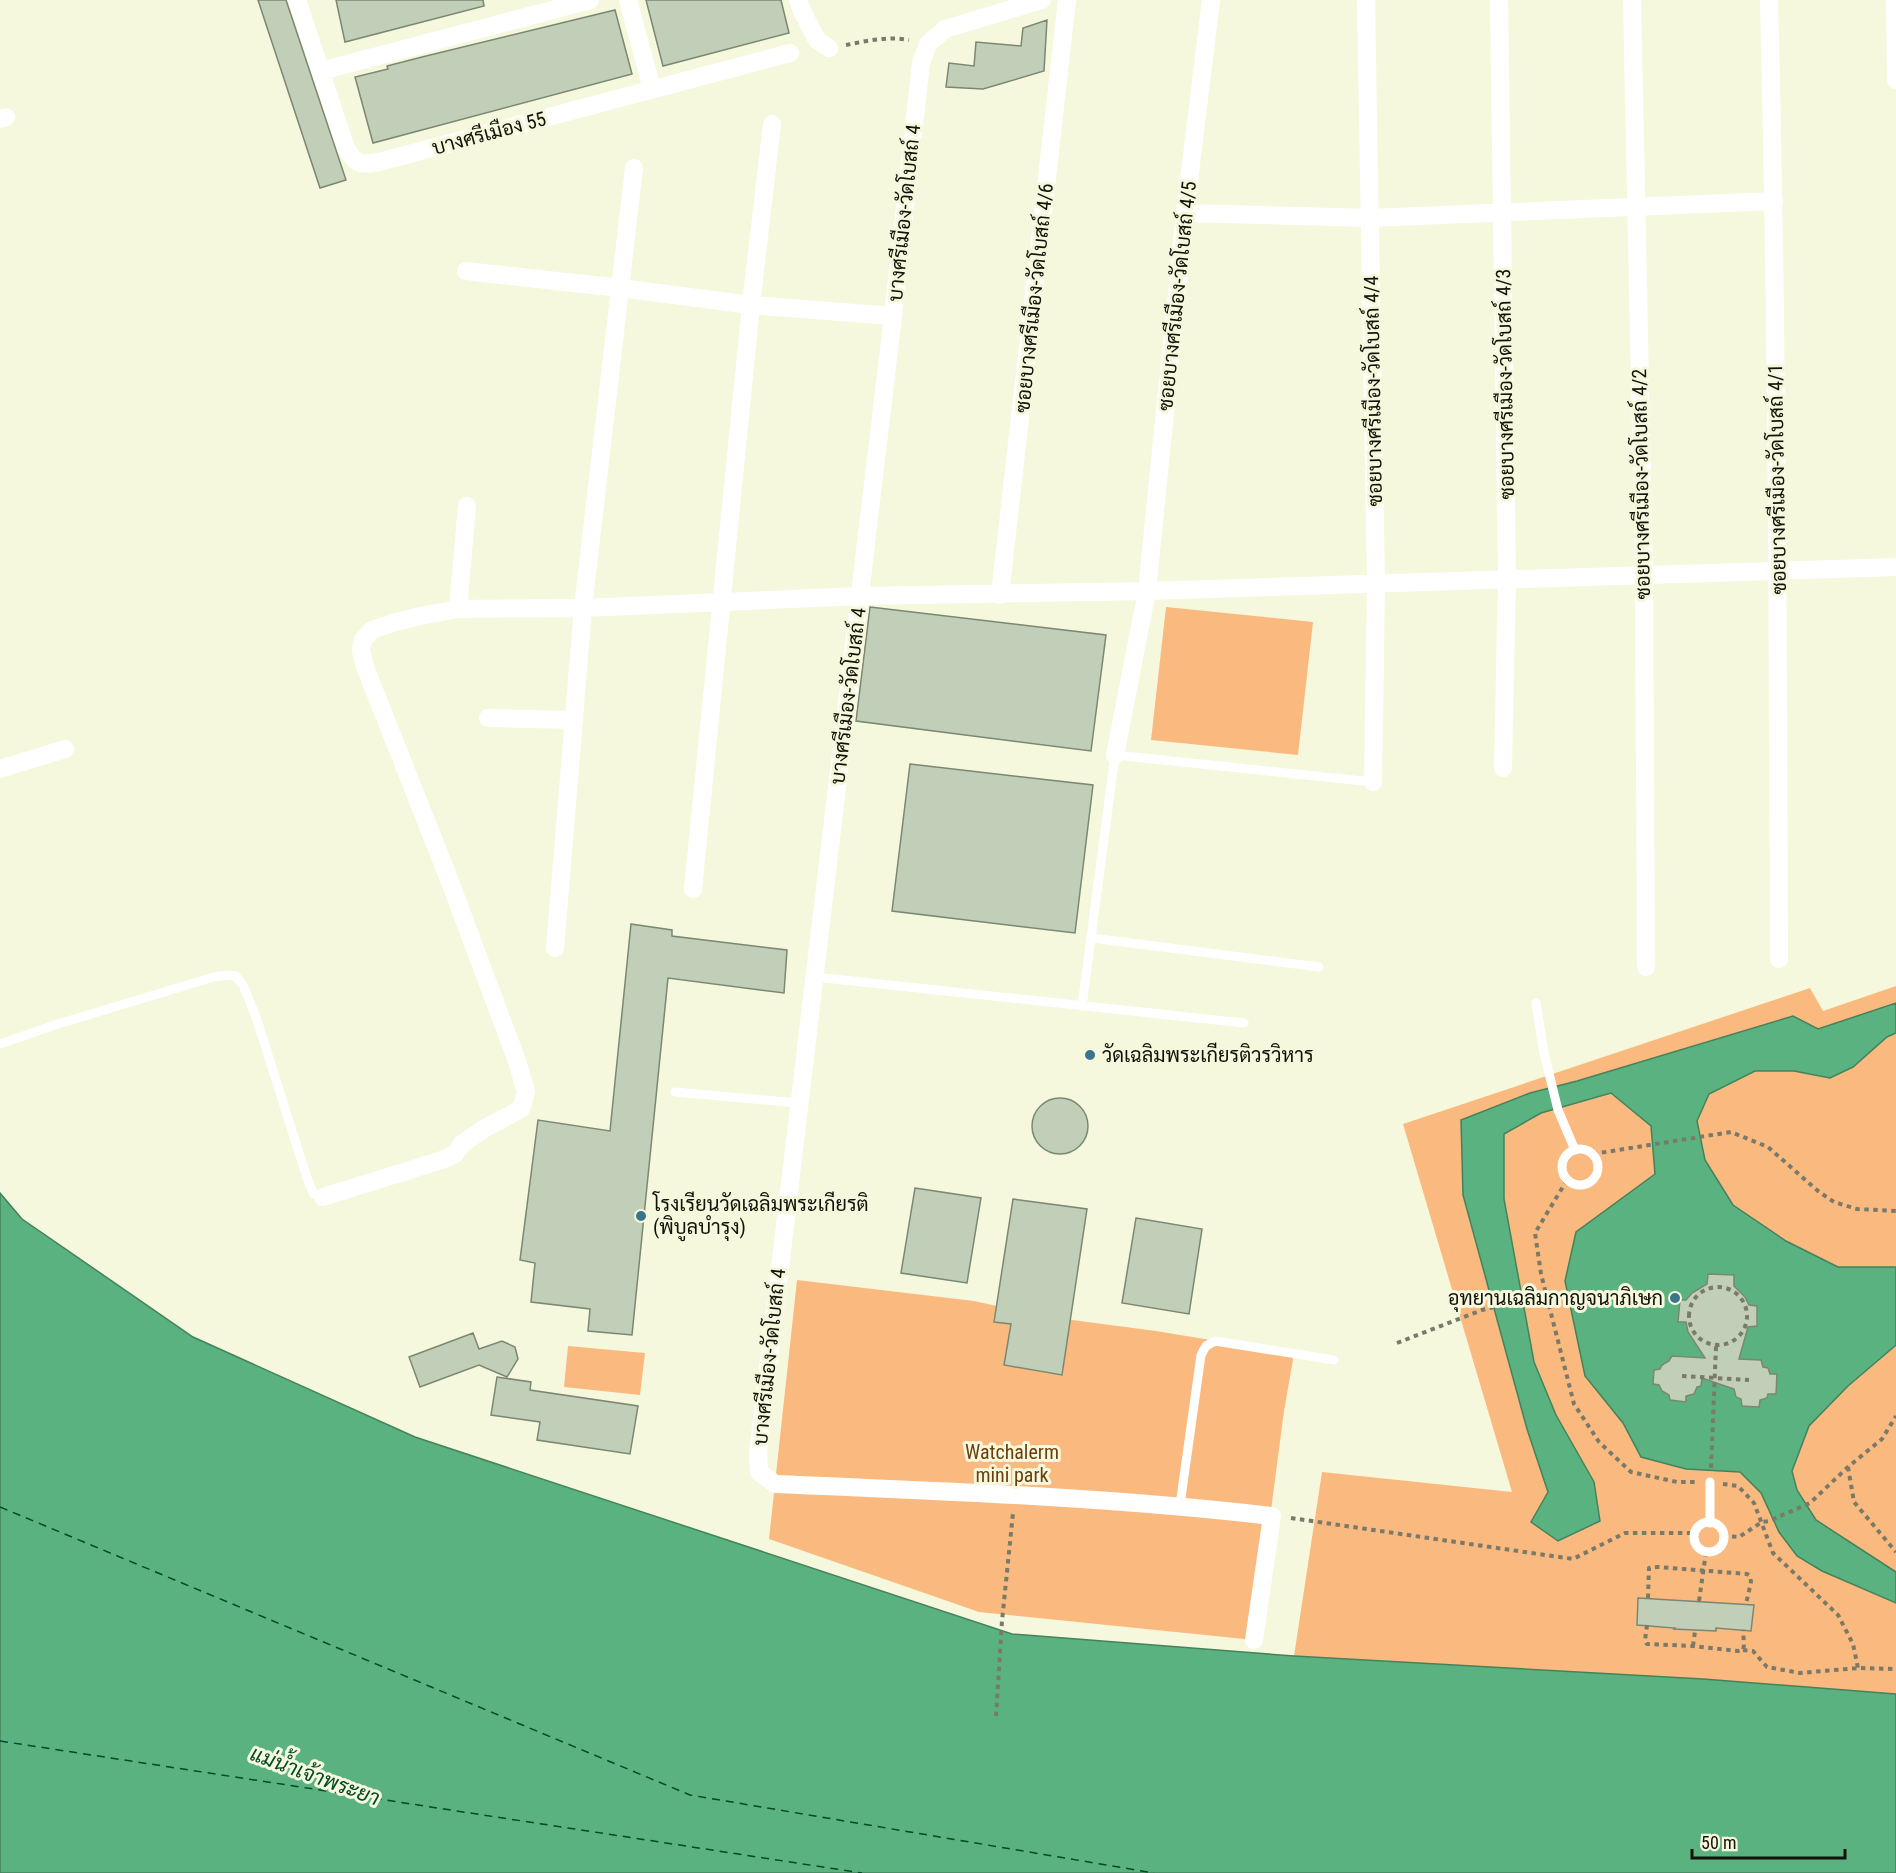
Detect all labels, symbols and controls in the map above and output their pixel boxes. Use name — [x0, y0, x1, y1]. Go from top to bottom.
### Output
street label: บางศรีเมือง 55 — [429, 104, 549, 160]
street label: บางศรีเมือง-วัดโบสถ์ 4 — [881, 123, 925, 303]
street label: ซอยบางศรีเมือง-วัดโบสถ์ 4/5 — [1151, 180, 1201, 412]
street label: ซอยบางศรีเมือง-วัดโบสถ์ 4/6 — [1008, 182, 1058, 414]
street label: ซอยบางศรีเมือง-วัดโบสถ์ 4/3 — [1489, 268, 1519, 500]
street label: ซอยบางศรีเมือง-วัดโบสถ์ 4/4 — [1357, 275, 1387, 507]
street label: ซอยบางศรีเมือง-วัดโบสถ์ 4/1 — [1761, 363, 1791, 595]
street label: ซอยบางศรีเมือง-วัดโบสถ์ 4/2 — [1625, 368, 1655, 600]
street label: บางศรีเมือง-วัดโบสถ์ 4 — [823, 606, 871, 786]
place label: วัดเฉลิมพระเกียรติวรวิหาร — [1102, 1042, 1314, 1067]
marker: วัดเฉลิมพระเกียรติวรวิหาร — [1083, 1048, 1097, 1062]
place label: โรงเรียนวัดเฉลิมพระเกียรติ (พิบูลบำรุง) — [652, 1191, 869, 1242]
marker: โรงเรียนวัดเฉลิมพระเกียรติ (พิบูลบำรุง) — [634, 1209, 648, 1223]
street label: บางศรีเมือง-วัดโบสถ์ 4 — [746, 1267, 790, 1447]
place label: อุทยานเฉลิมกาญจนาภิเษก — [1448, 1286, 1663, 1312]
marker: อุทยานเฉลิมกาญจนาภิเษก — [1668, 1291, 1682, 1305]
park label: Watchalerm mini park — [965, 1440, 1059, 1487]
water label: แม่น้ำเจ้าพระยา — [247, 1736, 385, 1810]
scale bar — [1692, 1822, 1845, 1860]
text: 50 m — [1701, 1832, 1736, 1853]

